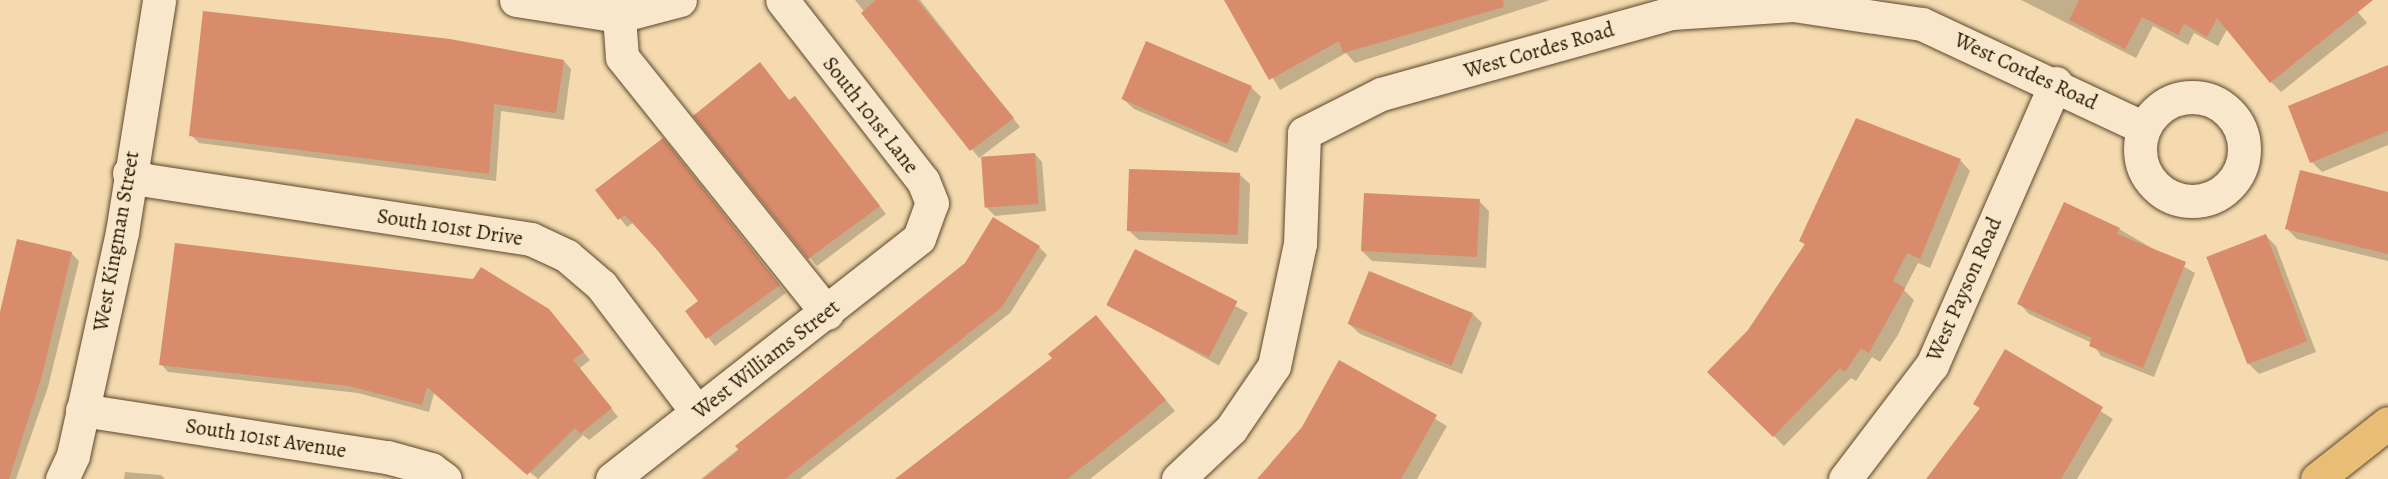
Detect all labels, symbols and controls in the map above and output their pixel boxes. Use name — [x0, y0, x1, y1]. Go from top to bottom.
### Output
street label: West Cordes Road — [1461, 17, 1617, 83]
street label: West Cordes Road — [1950, 27, 2102, 115]
street label: South 101st Lane — [818, 52, 924, 178]
street label: West Kingman Street — [88, 149, 144, 333]
street label: South 101st Drive — [375, 203, 525, 251]
street label: West Payson Road — [1921, 213, 2007, 365]
street label: West Williams Street — [688, 294, 844, 424]
street label: South 101st Avenue — [184, 413, 348, 463]

